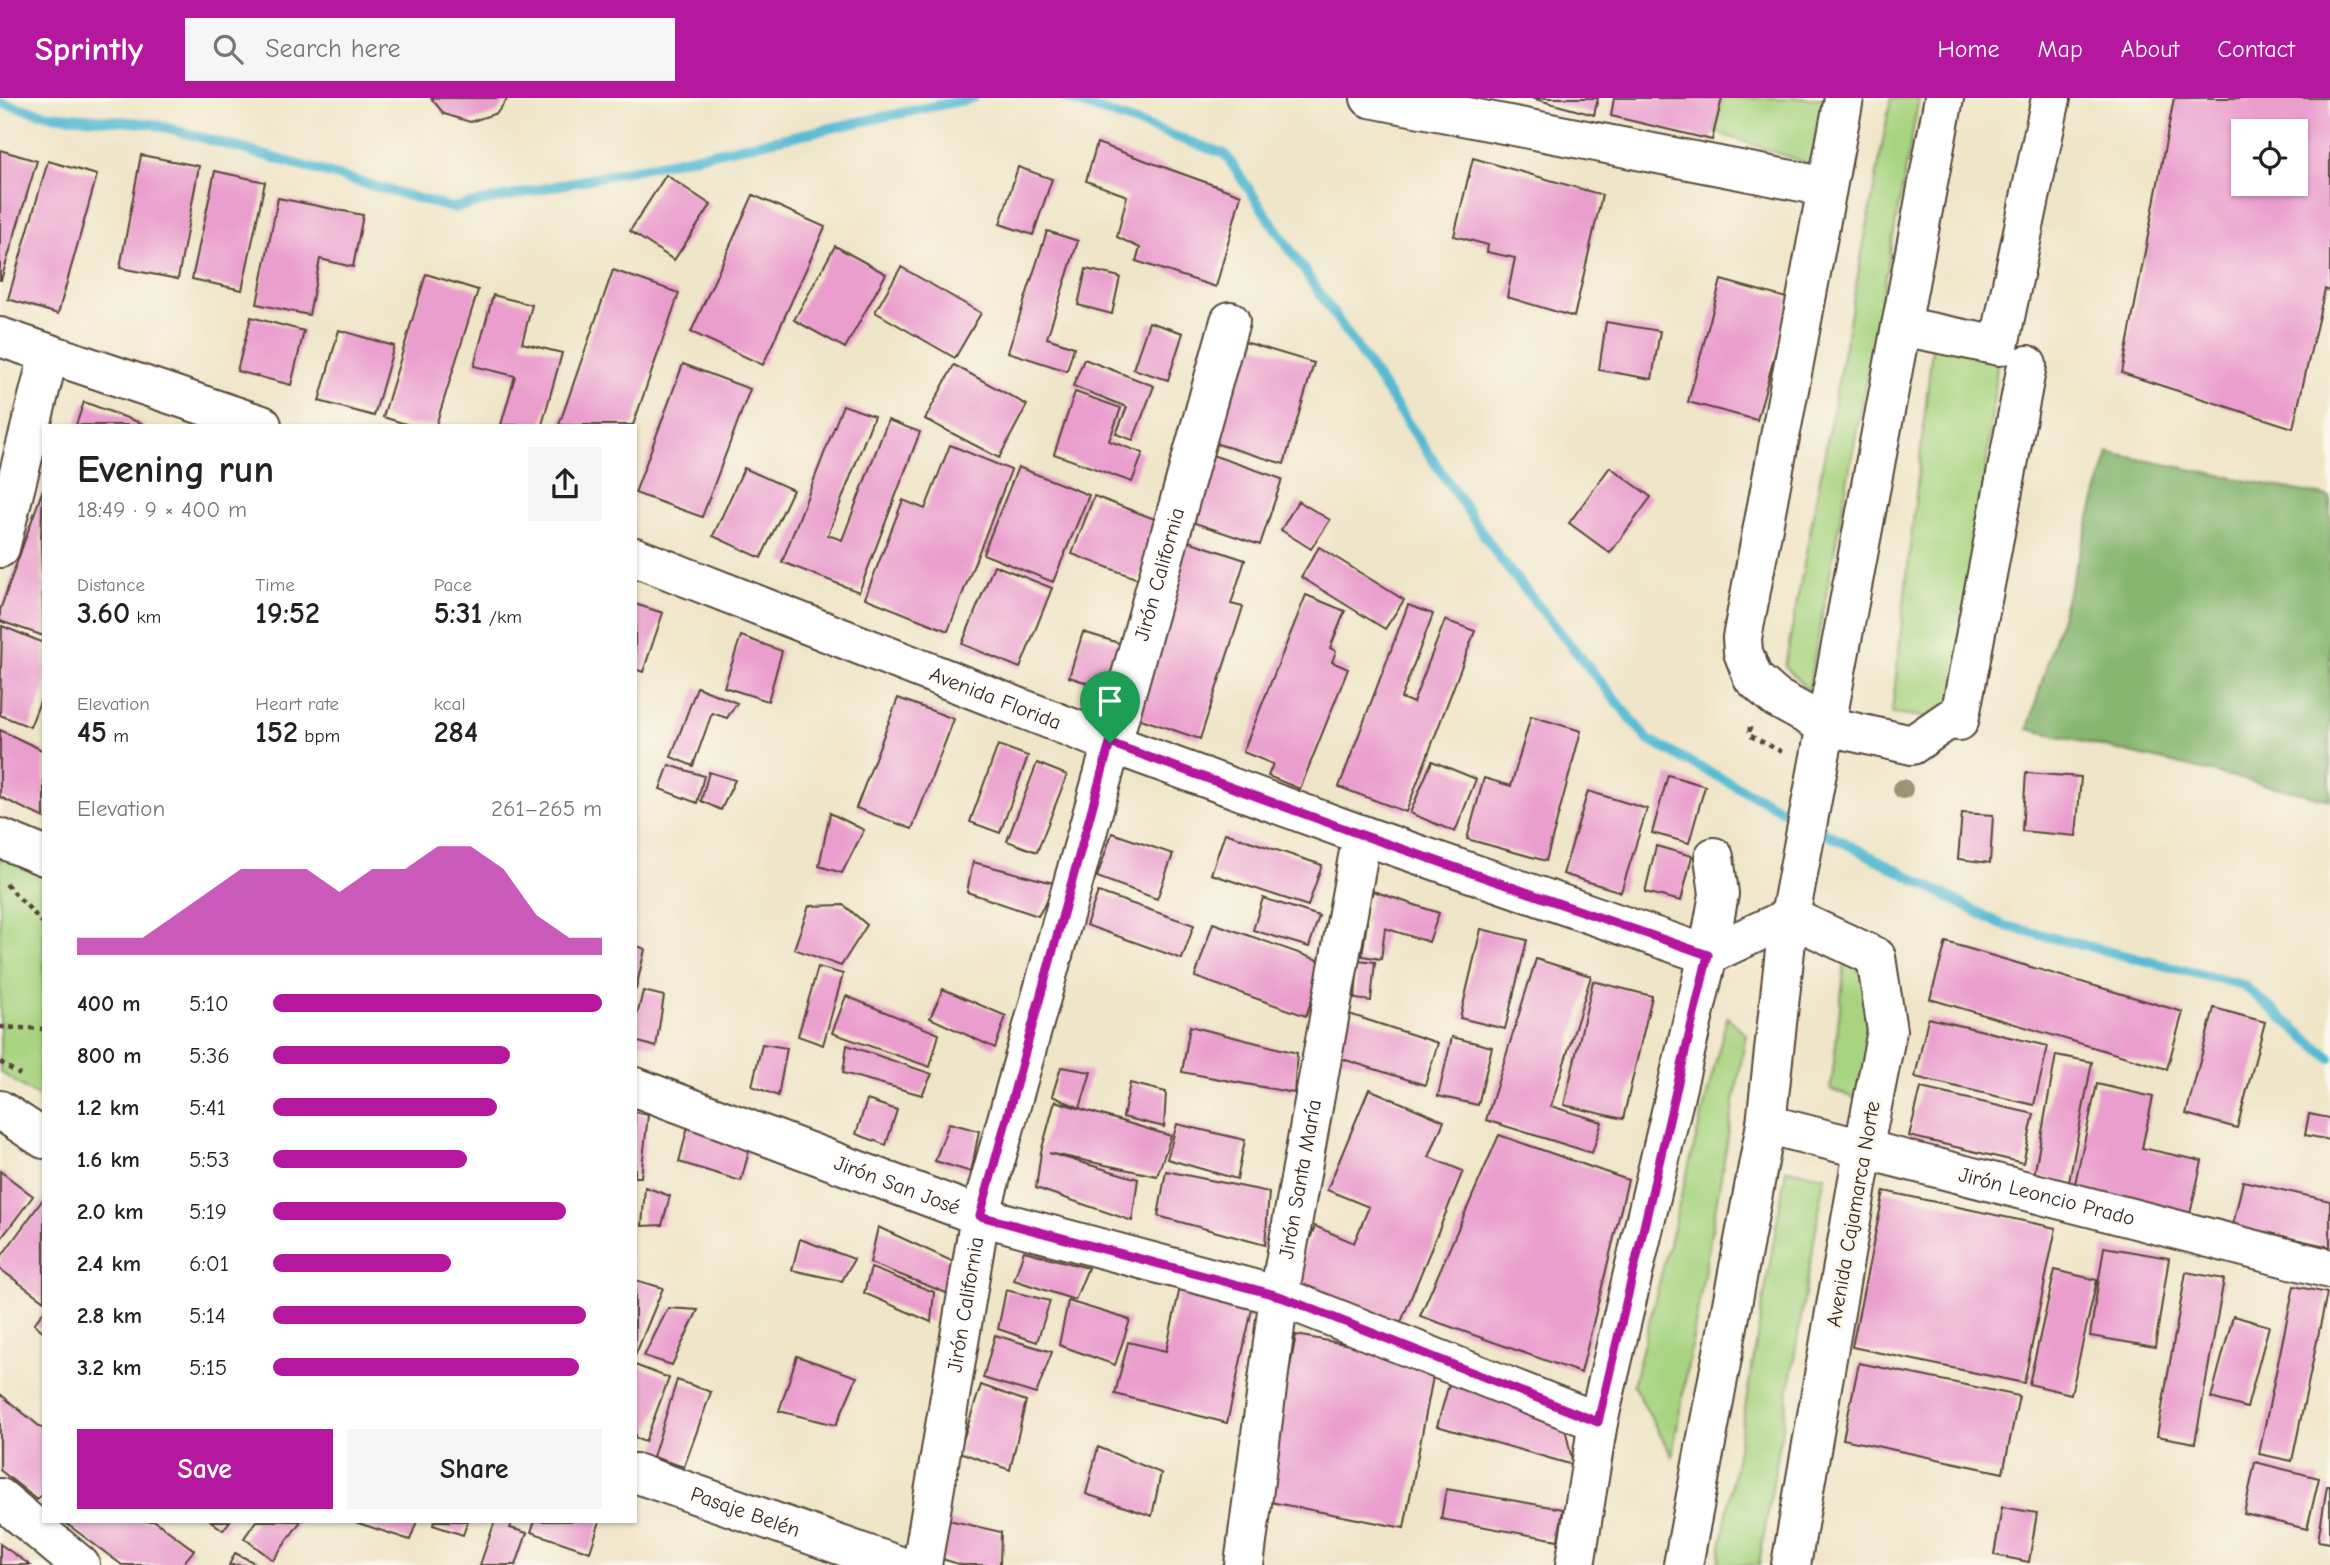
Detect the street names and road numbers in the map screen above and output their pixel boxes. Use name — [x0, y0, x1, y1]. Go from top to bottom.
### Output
street label: Jirón California — [1129, 505, 1189, 644]
street label: Avenida Florida — [926, 662, 1065, 735]
street label: Jirón Santa María — [1274, 1097, 1326, 1261]
street label: Avenida Cajamarca Norte — [1821, 1099, 1885, 1329]
street label: Jirón San José — [831, 1151, 964, 1220]
street label: Jirón Leoncio Prado — [1956, 1162, 2138, 1230]
street label: Jirón California — [942, 1235, 988, 1374]
street label: Pasaje Belén — [688, 1482, 803, 1542]

